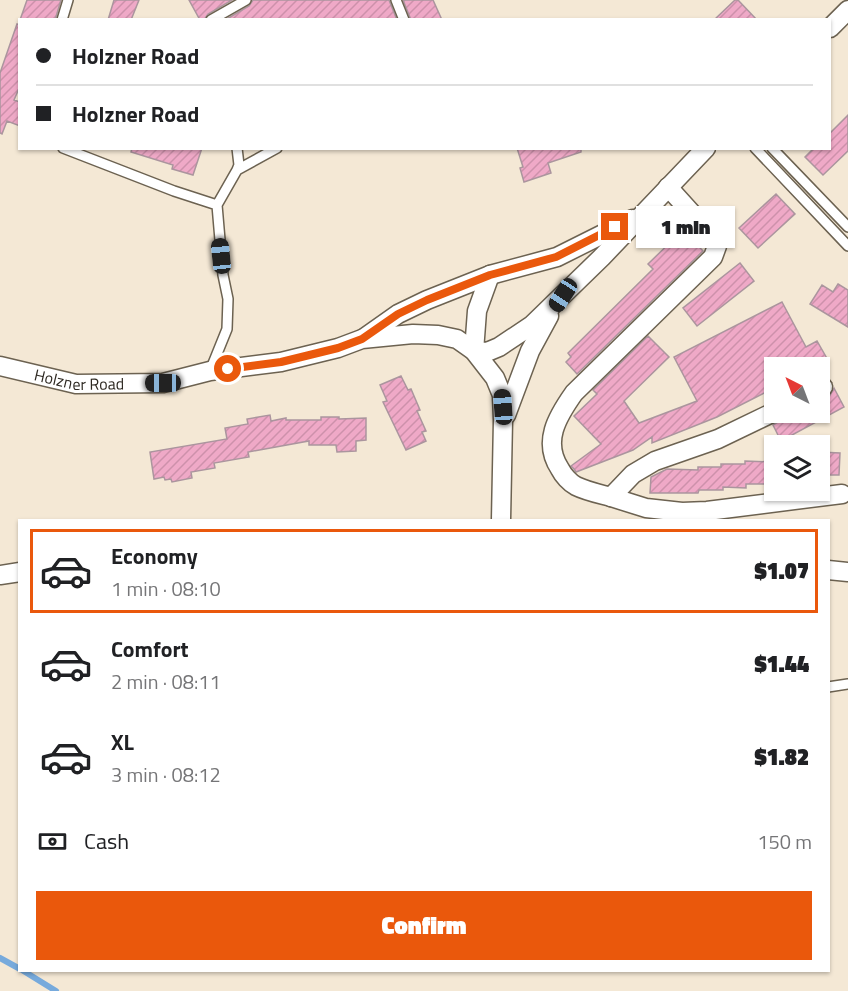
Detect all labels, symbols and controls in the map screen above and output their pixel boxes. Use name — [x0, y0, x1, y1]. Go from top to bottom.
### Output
text: Holzner Road — [72, 39, 199, 73]
text: Holzner Road — [72, 97, 199, 131]
callout: 1 min — [636, 206, 735, 248]
text: 1 min — [661, 211, 710, 242]
route end — [601, 213, 628, 240]
car — [210, 237, 232, 275]
car — [546, 275, 580, 315]
route start — [214, 355, 241, 382]
north arrow — [764, 357, 830, 423]
map controls — [764, 357, 830, 501]
street label: Holzner Road — [32, 363, 124, 396]
car — [145, 374, 181, 392]
car — [493, 388, 513, 426]
button: layers — [764, 435, 830, 501]
text: Economy — [111, 539, 198, 573]
icon: car — [39, 544, 93, 598]
text: $1.07 — [754, 554, 809, 588]
text: 1 min · 08:10 — [111, 573, 221, 604]
text: Comfort — [111, 632, 189, 666]
icon: car — [39, 637, 93, 691]
text: $1.44 — [754, 647, 809, 681]
text: 2 min · 08:11 — [111, 666, 221, 697]
text: XL — [111, 725, 134, 759]
icon: car — [39, 730, 93, 784]
text: $1.82 — [754, 740, 809, 774]
text: 3 min · 08:12 — [111, 759, 221, 790]
text: Cash — [84, 824, 129, 858]
icon: cash — [36, 825, 69, 858]
text: 150 m — [757, 826, 812, 857]
button: Confirm — [36, 891, 812, 960]

